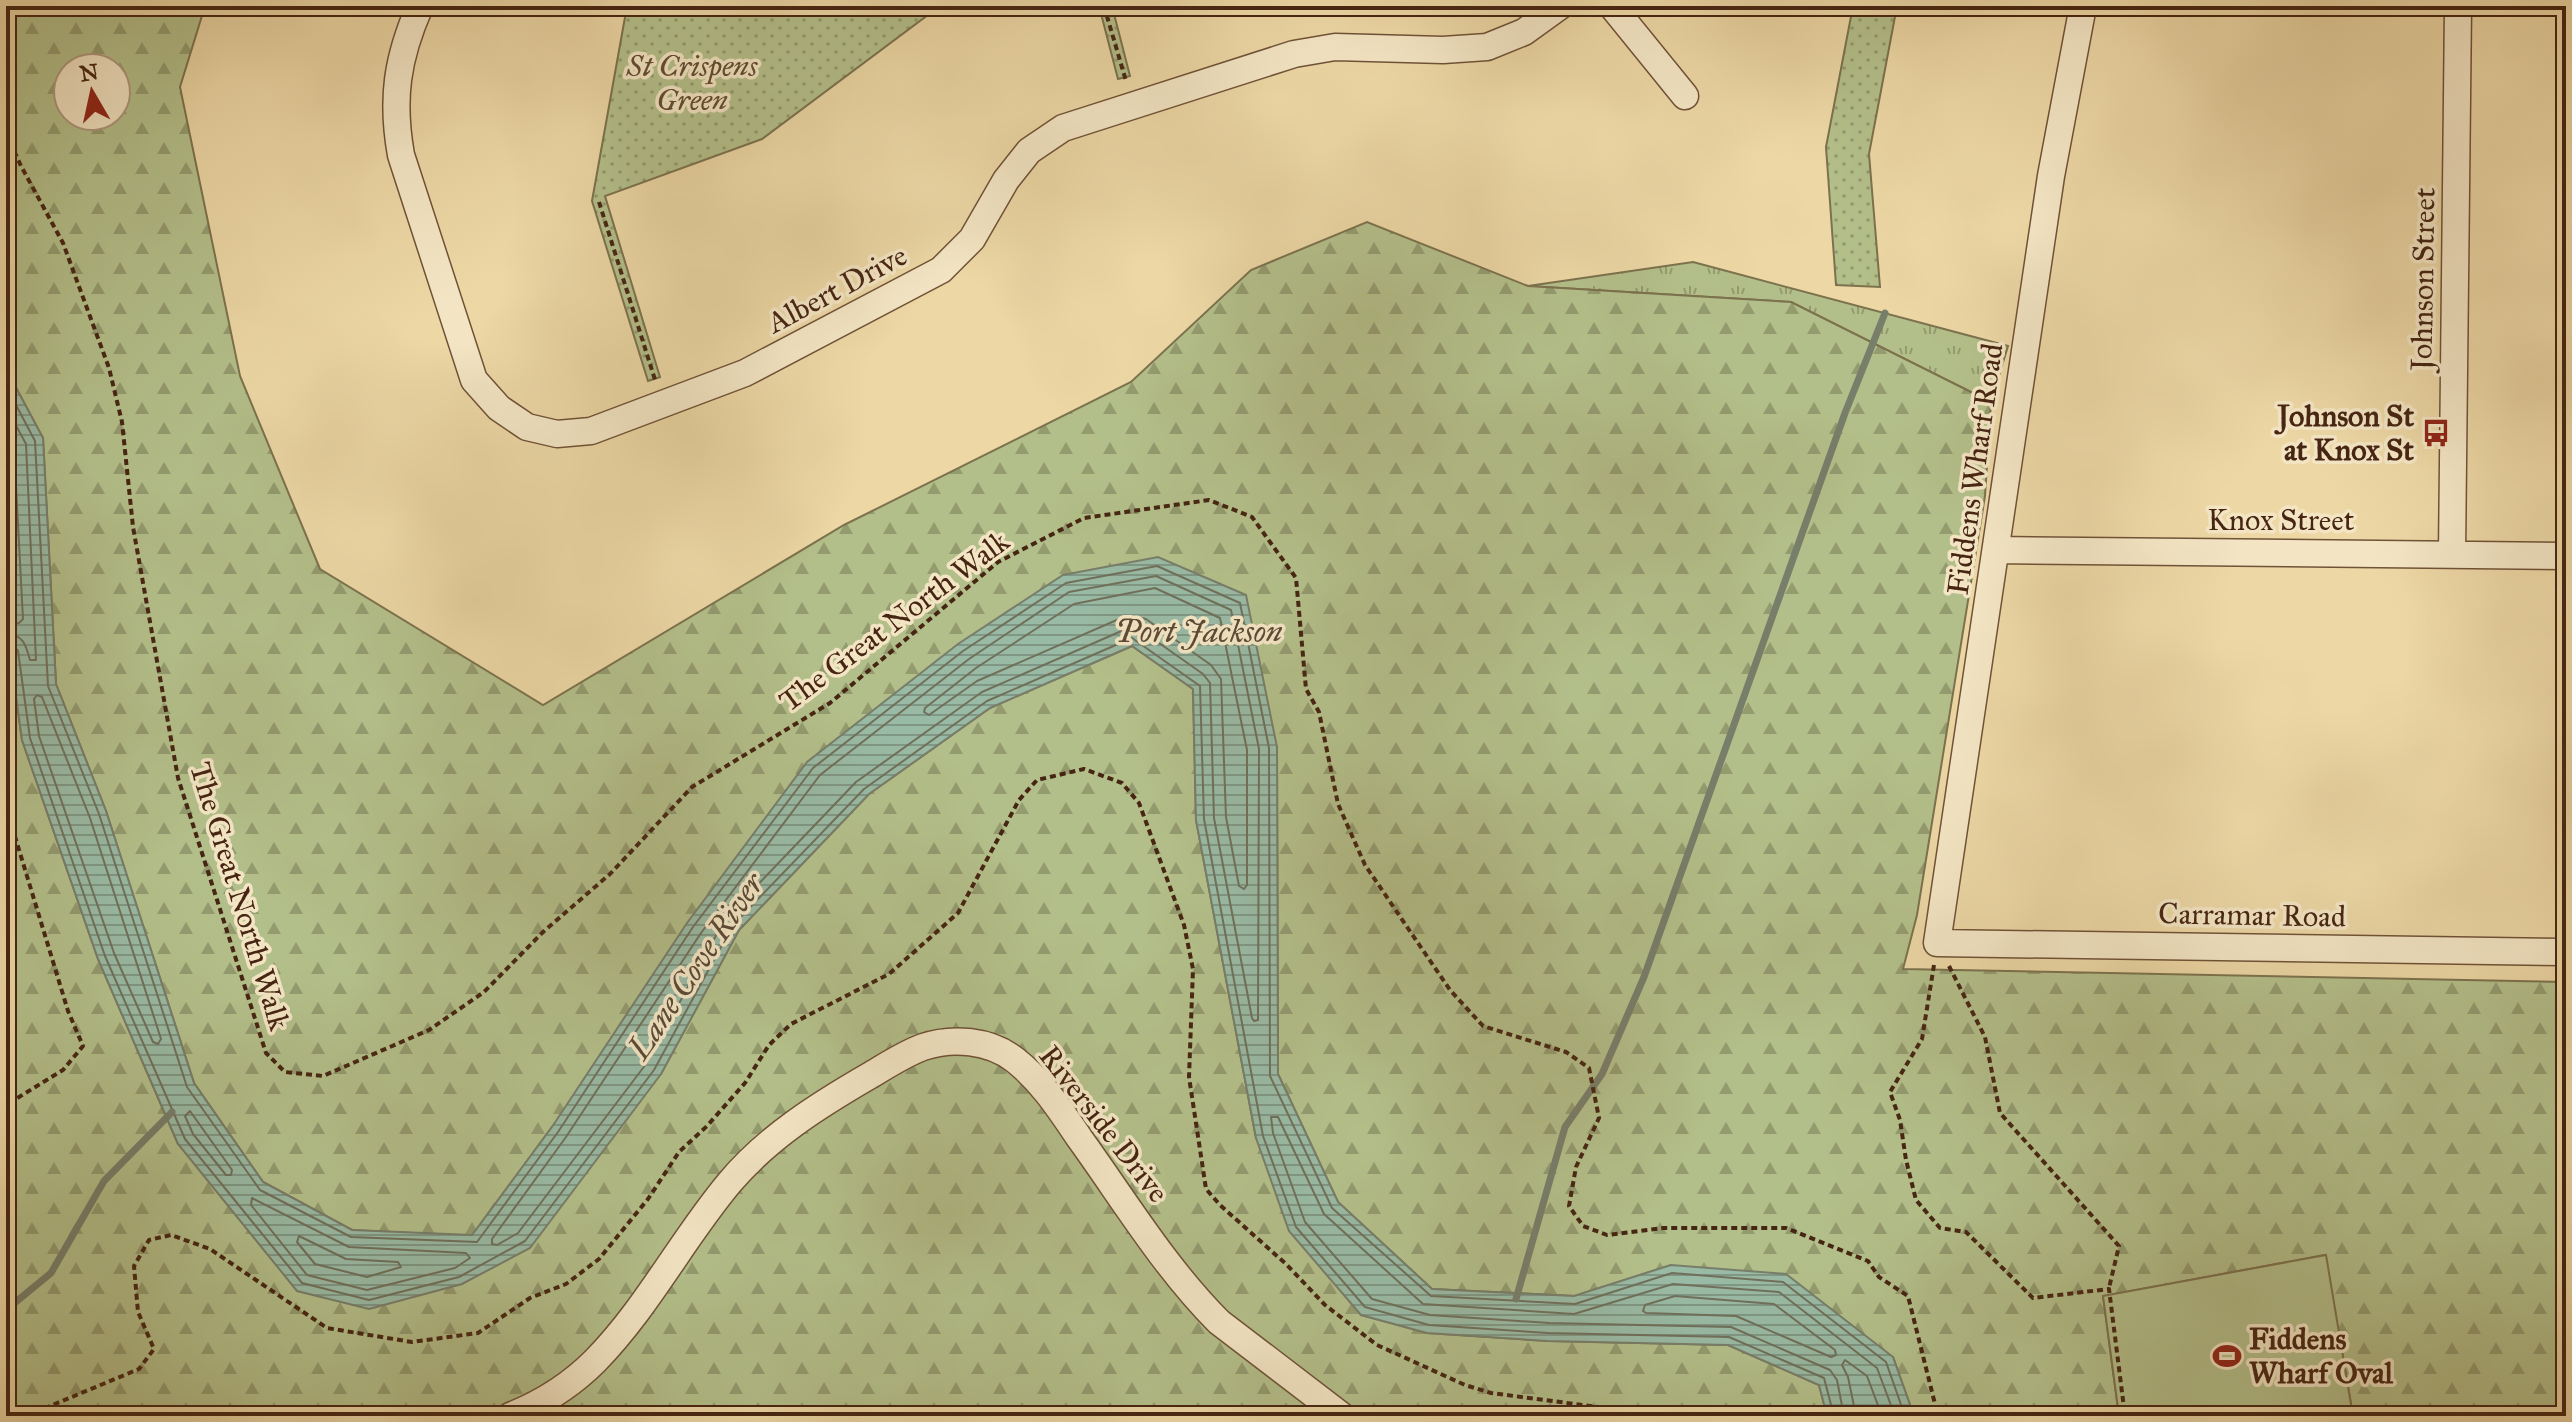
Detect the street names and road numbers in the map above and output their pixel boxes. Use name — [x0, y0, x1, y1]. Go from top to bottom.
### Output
street label: Johnson Street — [2403, 187, 2443, 374]
street label: Albert Drive — [759, 237, 913, 342]
street label: Fiddens Wharf Road — [1940, 341, 2010, 597]
street label: Knox Street — [2208, 502, 2355, 538]
street label: The Great North Walk — [772, 523, 1016, 719]
street label: The Great North Walk — [182, 758, 298, 1034]
street label: Carramar Road — [2158, 895, 2346, 935]
street label: Riverside Drive — [1032, 1038, 1176, 1210]

